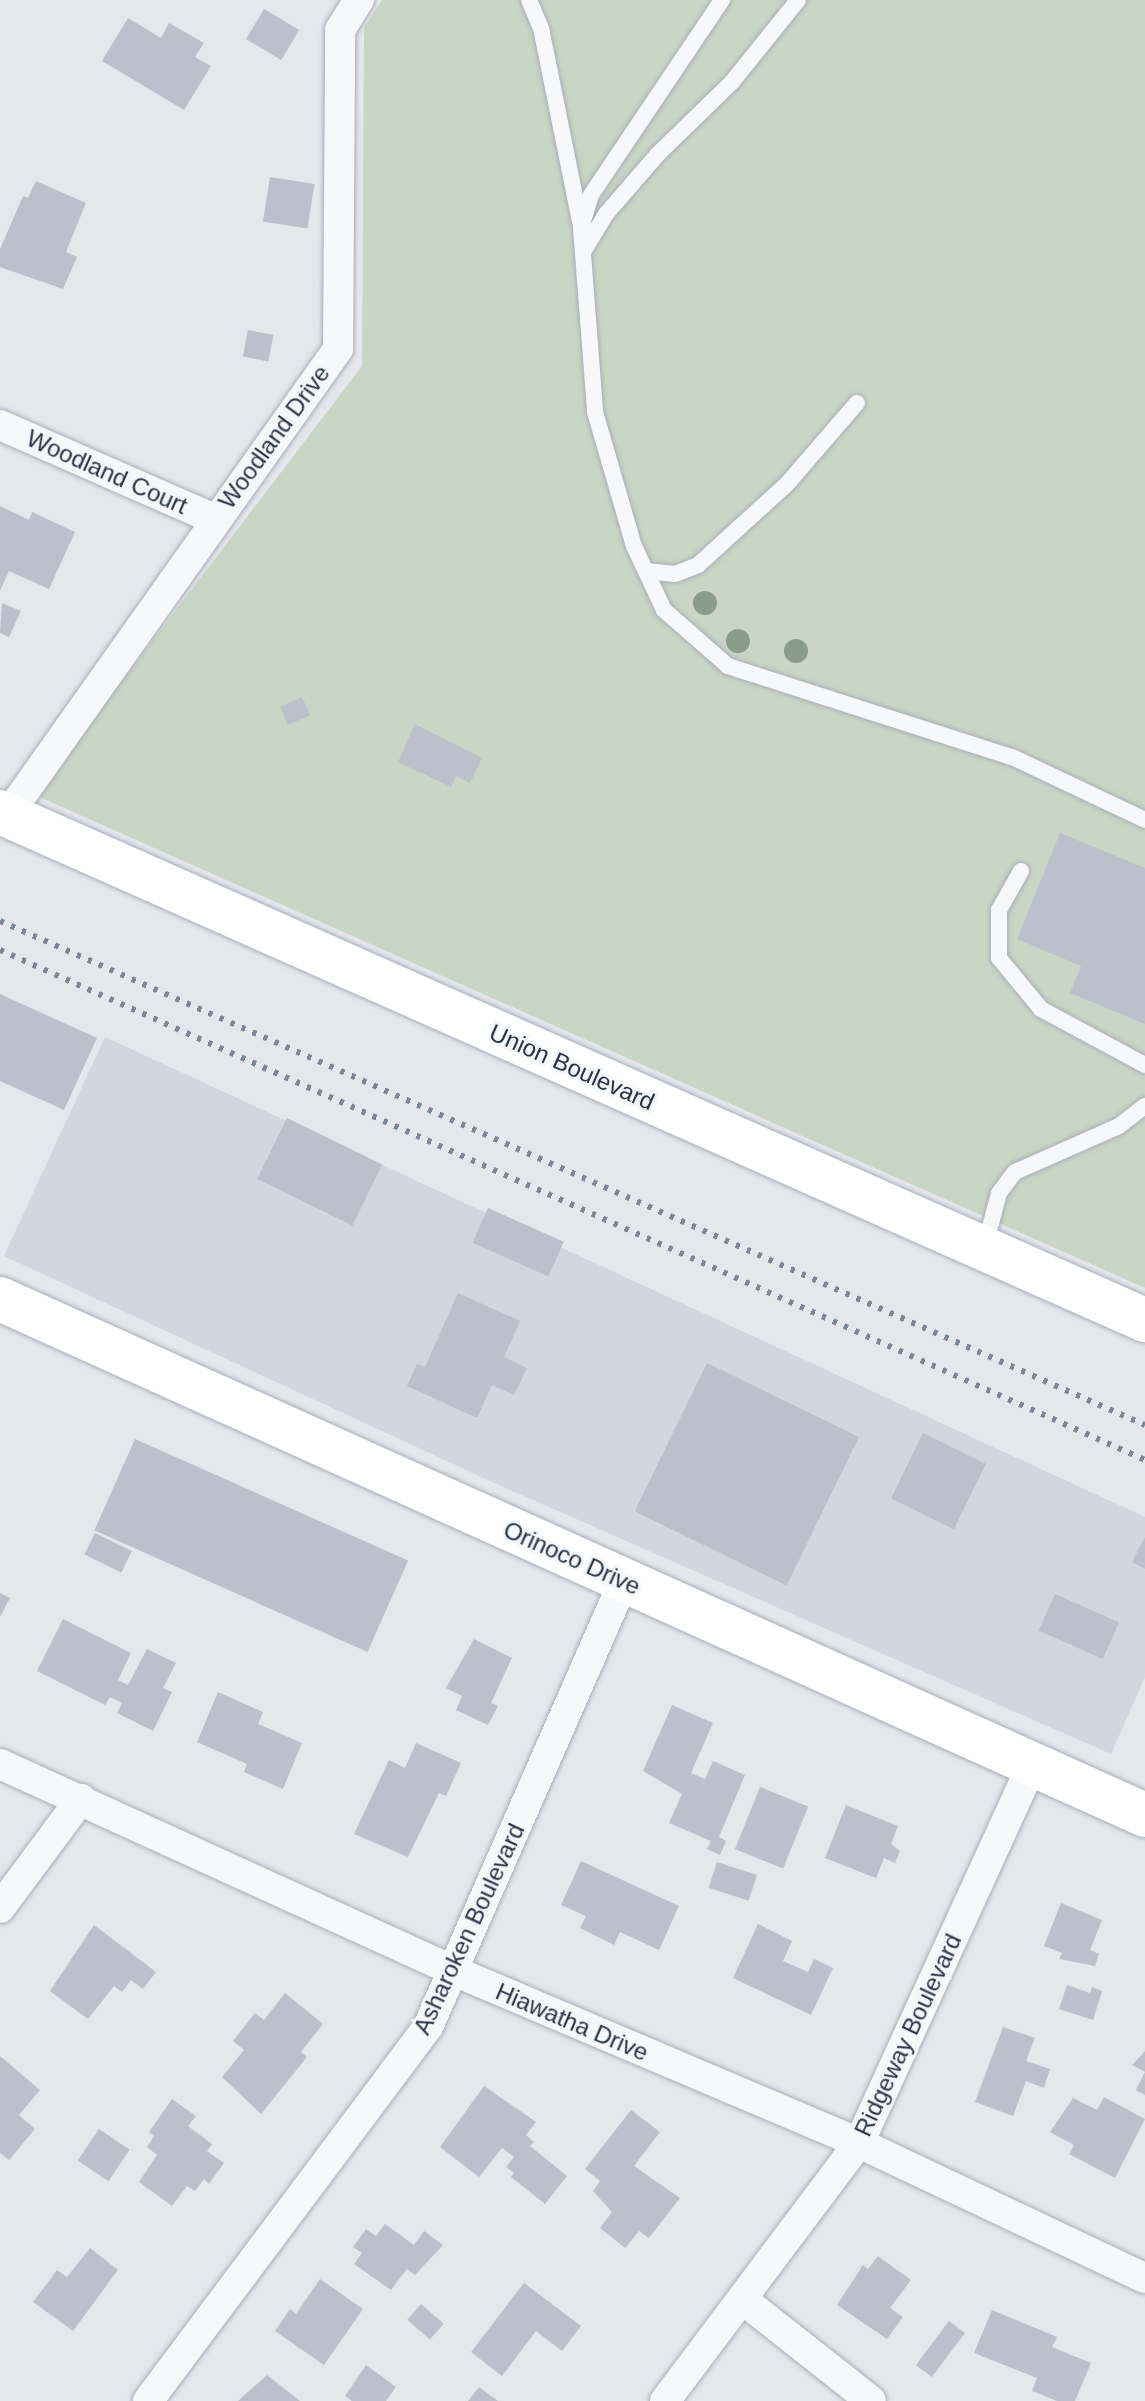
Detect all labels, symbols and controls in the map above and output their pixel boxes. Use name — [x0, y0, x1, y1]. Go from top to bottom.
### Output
street label: Woodland Drive — [212, 360, 336, 514]
street label: Woodland Court — [22, 424, 192, 520]
street label: Union Boulevard — [485, 1018, 659, 1116]
street label: Orinoco Drive — [499, 1515, 645, 1601]
street label: Asharoken Boulevard — [407, 1819, 531, 2039]
street label: Ridgeway Boulevard — [848, 1929, 968, 2141]
street label: Hiawatha Drive — [491, 1977, 653, 2067]

